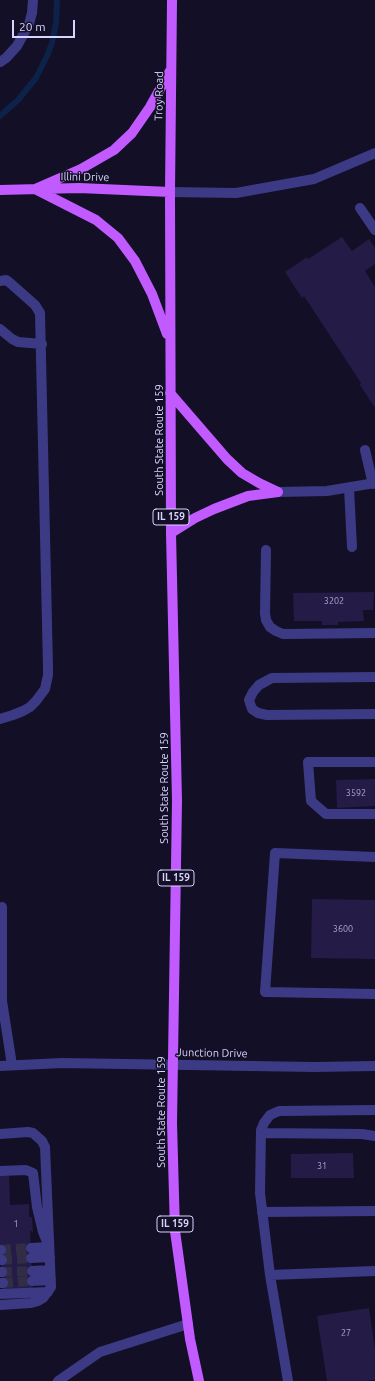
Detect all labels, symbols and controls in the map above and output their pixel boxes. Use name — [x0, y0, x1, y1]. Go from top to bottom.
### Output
scale bar — [14, 12, 77, 38]
text: 20 m — [19, 20, 46, 33]
street label: Troy Road — [152, 71, 166, 121]
street label: Illini Drive — [61, 170, 109, 184]
street label: South State Route 159 — [152, 384, 166, 496]
road number: IL 159 — [153, 509, 189, 525]
house number: 3202 — [324, 596, 344, 606]
street label: South State Route 159 — [157, 732, 171, 844]
house number: 3592 — [346, 788, 366, 798]
road number: IL 159 — [158, 870, 194, 886]
house number: 3600 — [333, 924, 353, 934]
street label: Junction Drive — [176, 1046, 248, 1060]
street label: South State Route 159 — [154, 1056, 168, 1168]
house number: 31 — [317, 1161, 327, 1171]
road number: IL 159 — [157, 1216, 193, 1232]
house number: 1 — [13, 1219, 19, 1229]
house number: 27 — [341, 1328, 351, 1338]

